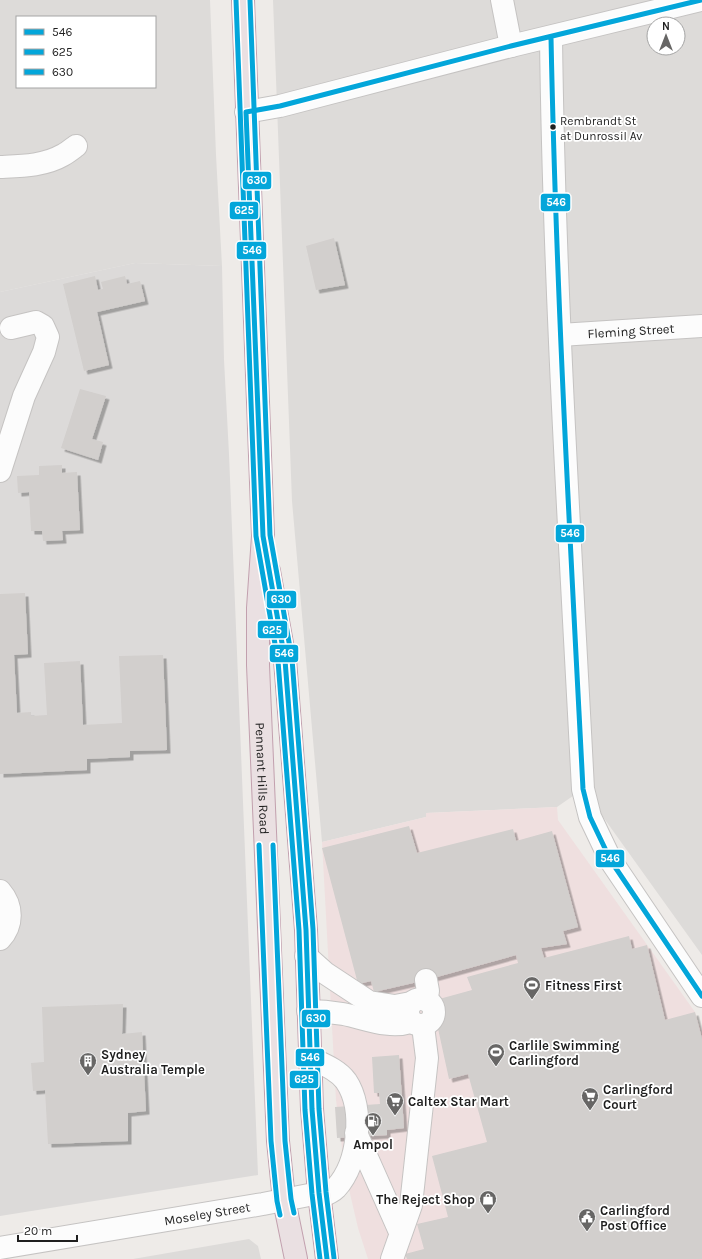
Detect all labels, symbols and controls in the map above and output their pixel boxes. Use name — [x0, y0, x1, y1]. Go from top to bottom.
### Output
legend — [16, 16, 156, 88]
north arrow — [646, 16, 686, 56]
text: N — [662, 20, 670, 33]
text: 546 — [52, 25, 72, 39]
text: 625 — [52, 45, 73, 59]
text: 630 — [52, 65, 73, 79]
place label: Rembrandt St at Dunrossil Av — [560, 114, 642, 143]
marker: Rembrandt St at Dunrossil Av — [548, 122, 558, 132]
line badge: 630 — [242, 171, 272, 190]
text: 630 — [247, 174, 267, 187]
line badge: 546 — [540, 193, 571, 212]
text: 546 — [546, 196, 566, 209]
line badge: 625 — [229, 201, 259, 220]
text: 625 — [234, 204, 254, 217]
line badge: 546 — [236, 241, 267, 260]
text: 546 — [242, 244, 262, 257]
street label: Fleming Street — [587, 321, 675, 341]
line badge: 546 — [555, 524, 585, 543]
text: 546 — [560, 527, 580, 540]
line badge: 630 — [266, 590, 297, 609]
text: 630 — [271, 593, 291, 606]
line badge: 625 — [257, 620, 288, 639]
text: 625 — [262, 624, 282, 637]
line badge: 546 — [269, 644, 299, 663]
text: 546 — [274, 647, 294, 660]
street label: Pennant Hills Road — [252, 722, 272, 835]
line badge: 546 — [595, 849, 625, 868]
text: 546 — [600, 852, 620, 865]
sports icon: Fitness First — [522, 975, 542, 1000]
place label: Fitness First — [545, 978, 622, 993]
line badge: 630 — [301, 1009, 331, 1028]
text: 630 — [306, 1012, 326, 1025]
place label: Carlile Swimming Carlingford — [509, 1038, 620, 1068]
sports icon: Carlile Swimming Carlingford — [486, 1042, 506, 1067]
place label: Sydney Australia Temple — [101, 1047, 205, 1077]
line badge: 546 — [295, 1048, 325, 1067]
building icon: Sydney Australia Temple — [78, 1051, 98, 1076]
text: 546 — [300, 1051, 320, 1064]
line badge: 625 — [289, 1070, 319, 1089]
text: 625 — [294, 1073, 314, 1086]
place label: Carlingford Court — [603, 1082, 673, 1112]
supermarket icon: Carlingford Court — [580, 1086, 600, 1111]
supermarket icon: Caltex Star Mart — [385, 1091, 405, 1116]
place label: Caltex Star Mart — [408, 1094, 509, 1109]
fuel station icon: Ampol — [363, 1111, 383, 1136]
place label: Ampol — [353, 1137, 393, 1152]
shop icon: The Reject Shop — [478, 1189, 498, 1214]
place label: The Reject Shop — [376, 1192, 475, 1207]
street label: Moseley Street — [163, 1199, 251, 1228]
place label: Carlingford Post Office — [600, 1203, 670, 1233]
public building icon: Carlingford Post Office — [577, 1207, 597, 1232]
scale bar — [18, 1217, 77, 1243]
text: 20 m — [24, 1224, 52, 1238]

